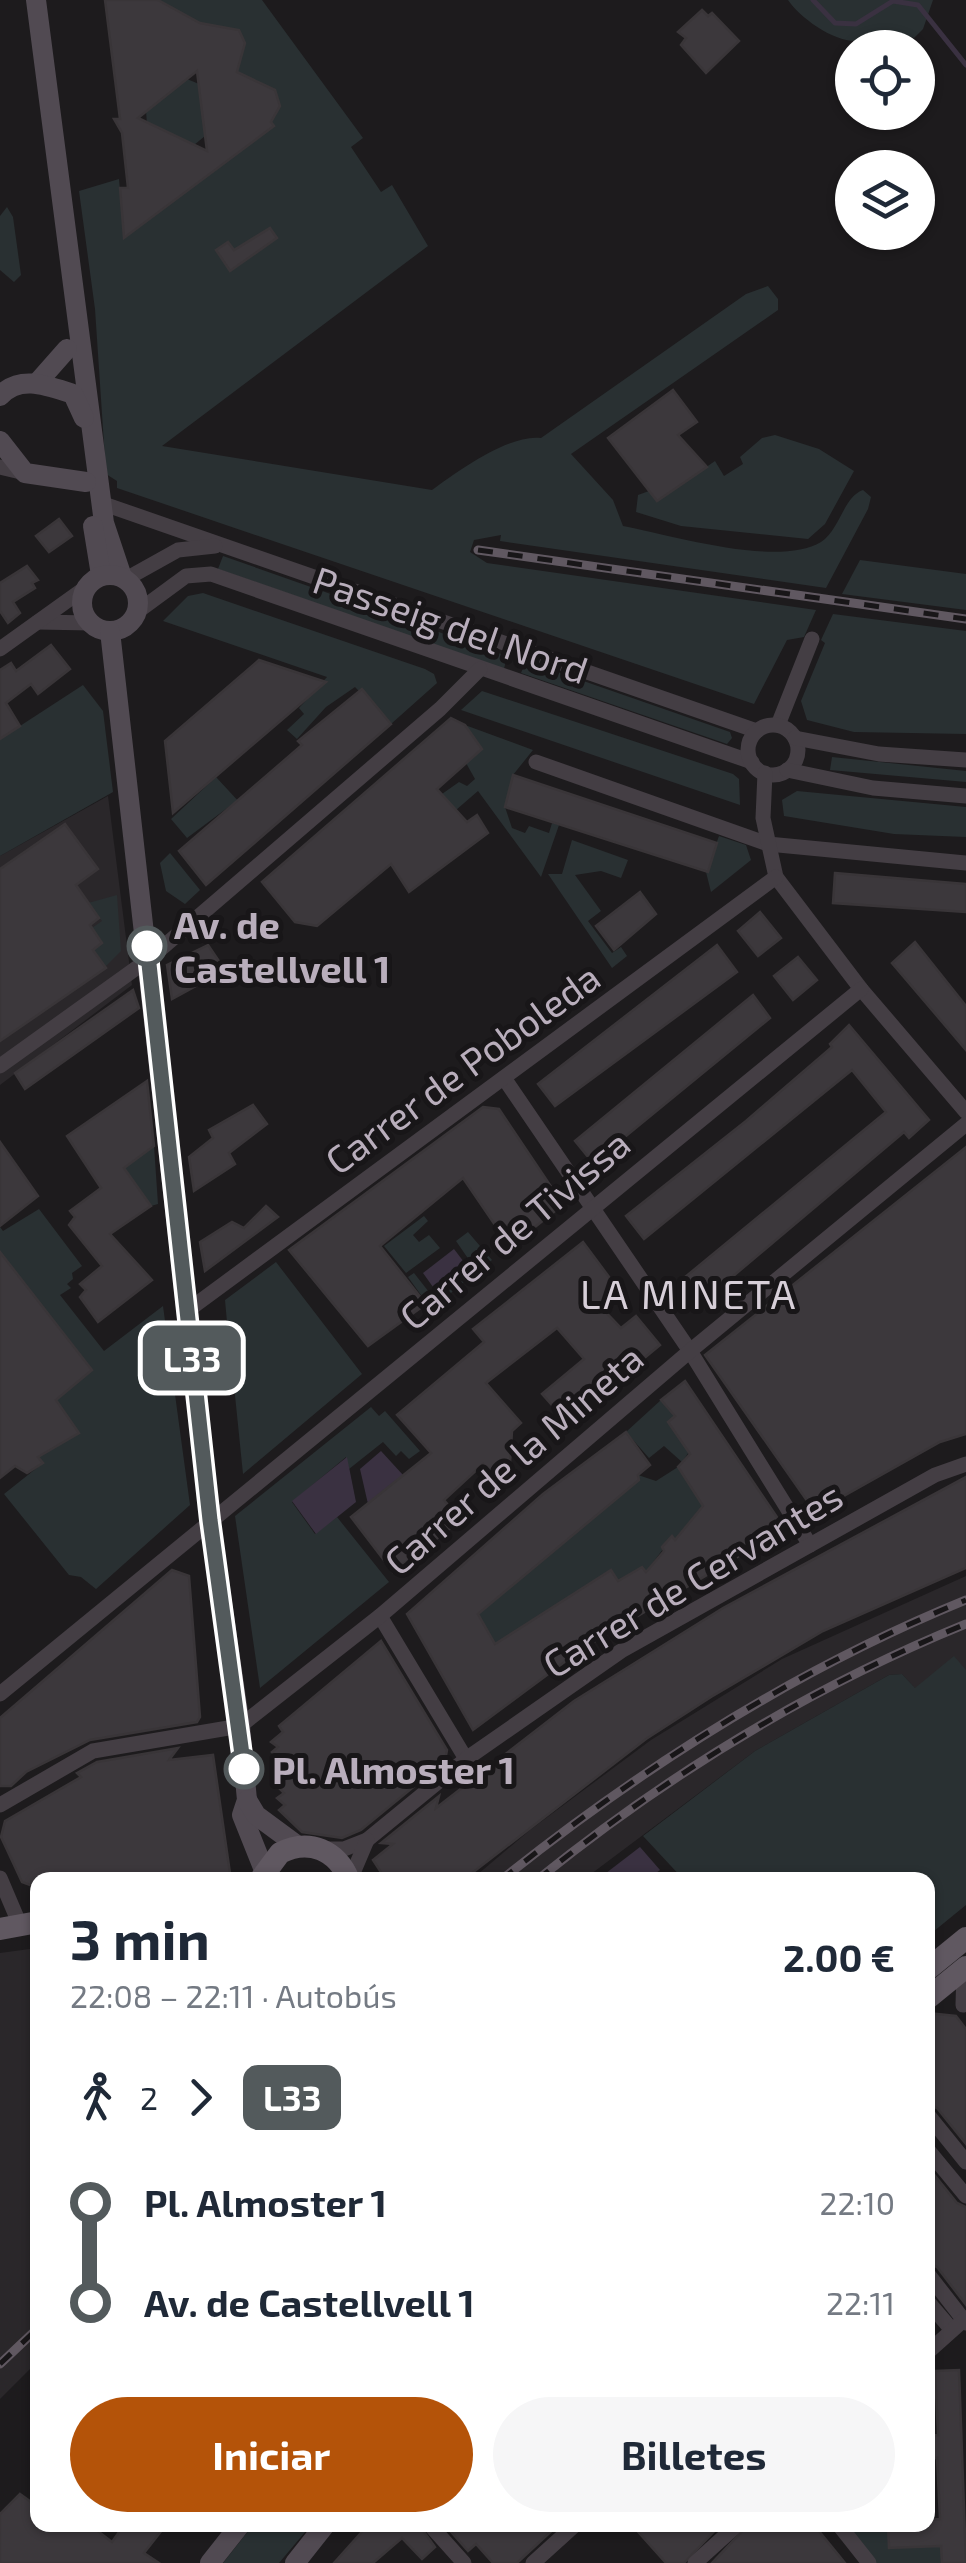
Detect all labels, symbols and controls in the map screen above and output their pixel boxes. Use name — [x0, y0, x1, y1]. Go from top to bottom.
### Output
map controls — [835, 30, 935, 250]
button: locate — [835, 30, 935, 130]
button: layers — [835, 150, 935, 250]
street label: Passeig del Nord — [308, 555, 594, 693]
place label: Av. de Castellvell 1 — [174, 901, 391, 991]
marker: Av. de Castellvell 1 — [128, 927, 166, 965]
street label: Carrer de Poboleda — [316, 953, 608, 1183]
street label: Carrer de Tivissa — [390, 1119, 638, 1339]
district label: LA MINETA — [580, 1269, 798, 1317]
line badge: L33 — [134, 1326, 250, 1390]
street label: Carrer de la Mineta — [374, 1334, 652, 1584]
text: L33 — [163, 1337, 221, 1379]
street label: Carrer de Cervantes — [534, 1472, 850, 1686]
place label: Pl. Almoster 1 — [272, 1746, 515, 1792]
marker: Pl. Almoster 1 — [225, 1750, 263, 1788]
text: 3 min — [70, 1905, 210, 1971]
text: 2.00 € — [783, 1934, 895, 1980]
text: 22:08 – 22:11 · Autobús — [70, 1976, 397, 2014]
icon: walk — [70, 2070, 125, 2125]
icon: forward — [173, 2070, 228, 2125]
text: L33 — [263, 2076, 321, 2118]
text: 2 — [140, 2078, 158, 2116]
text: Pl. Almoster 1 — [144, 2179, 387, 2225]
text: 22:10 — [819, 2183, 895, 2221]
text: Av. de Castellvell 1 — [144, 2279, 475, 2325]
text: 22:11 — [826, 2283, 895, 2321]
button: Iniciar — [70, 2397, 473, 2512]
button: Billetes — [493, 2397, 895, 2512]

